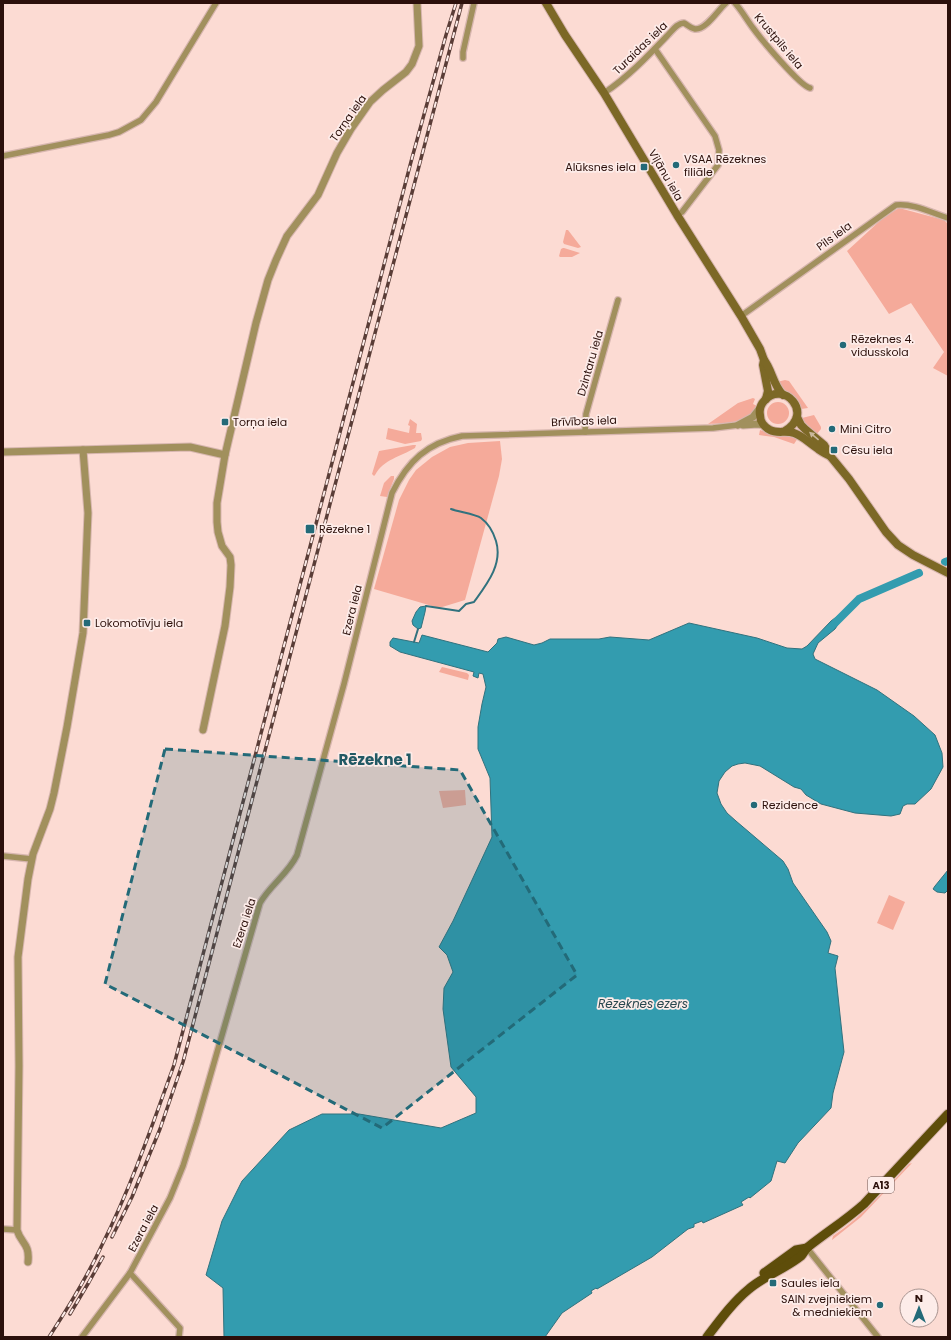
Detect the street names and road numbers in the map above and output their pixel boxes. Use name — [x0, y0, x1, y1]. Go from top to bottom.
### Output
street label: Krustpils iela — [751, 10, 807, 72]
street label: Turaidas iela — [609, 18, 671, 78]
street label: Torņa iela — [326, 91, 370, 145]
street label: Viļānu iela — [645, 146, 687, 204]
street label: Pils iela — [813, 218, 855, 254]
street label: Dzintaru iela — [573, 328, 607, 398]
street label: Brīvības iela — [551, 412, 617, 430]
street label: Ezera iela — [338, 583, 366, 637]
street label: Ezera iela — [228, 896, 260, 950]
road number: A13 — [868, 1177, 894, 1193]
street label: Ezera iela — [124, 1201, 162, 1255]

